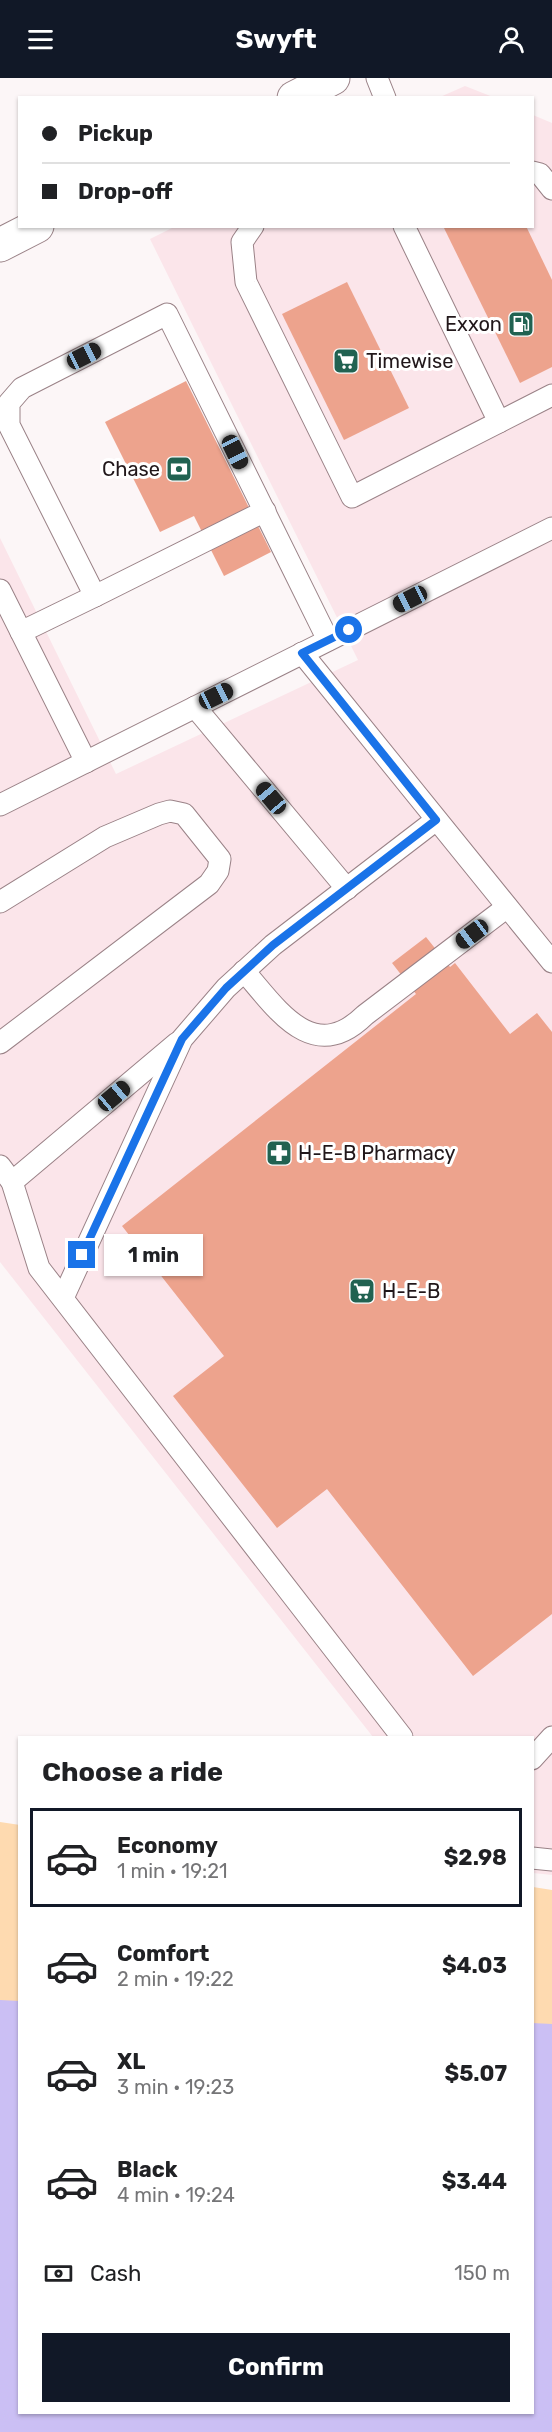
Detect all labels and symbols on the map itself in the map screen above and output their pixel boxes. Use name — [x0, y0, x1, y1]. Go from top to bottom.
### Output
fuel station icon: Exxon — [506, 309, 536, 339]
place label: Exxon — [445, 312, 502, 336]
car — [64, 340, 104, 372]
supermarket icon: Timewise — [331, 346, 361, 376]
place label: Timewise — [366, 349, 453, 373]
car — [219, 432, 251, 472]
bank icon: Chase — [164, 454, 194, 484]
place label: Chase — [102, 457, 160, 481]
car — [390, 583, 430, 615]
route start — [335, 616, 362, 643]
car — [196, 680, 236, 712]
car — [253, 778, 289, 818]
car — [452, 916, 492, 952]
car — [94, 1078, 134, 1114]
pharmacy icon: H-E-B Pharmacy — [264, 1138, 294, 1168]
place label: H-E-B Pharmacy — [298, 1141, 456, 1165]
callout: 1 min — [103, 1234, 202, 1276]
route end — [68, 1241, 95, 1268]
supermarket icon: H-E-B — [347, 1276, 377, 1306]
place label: H-E-B — [382, 1279, 440, 1303]

